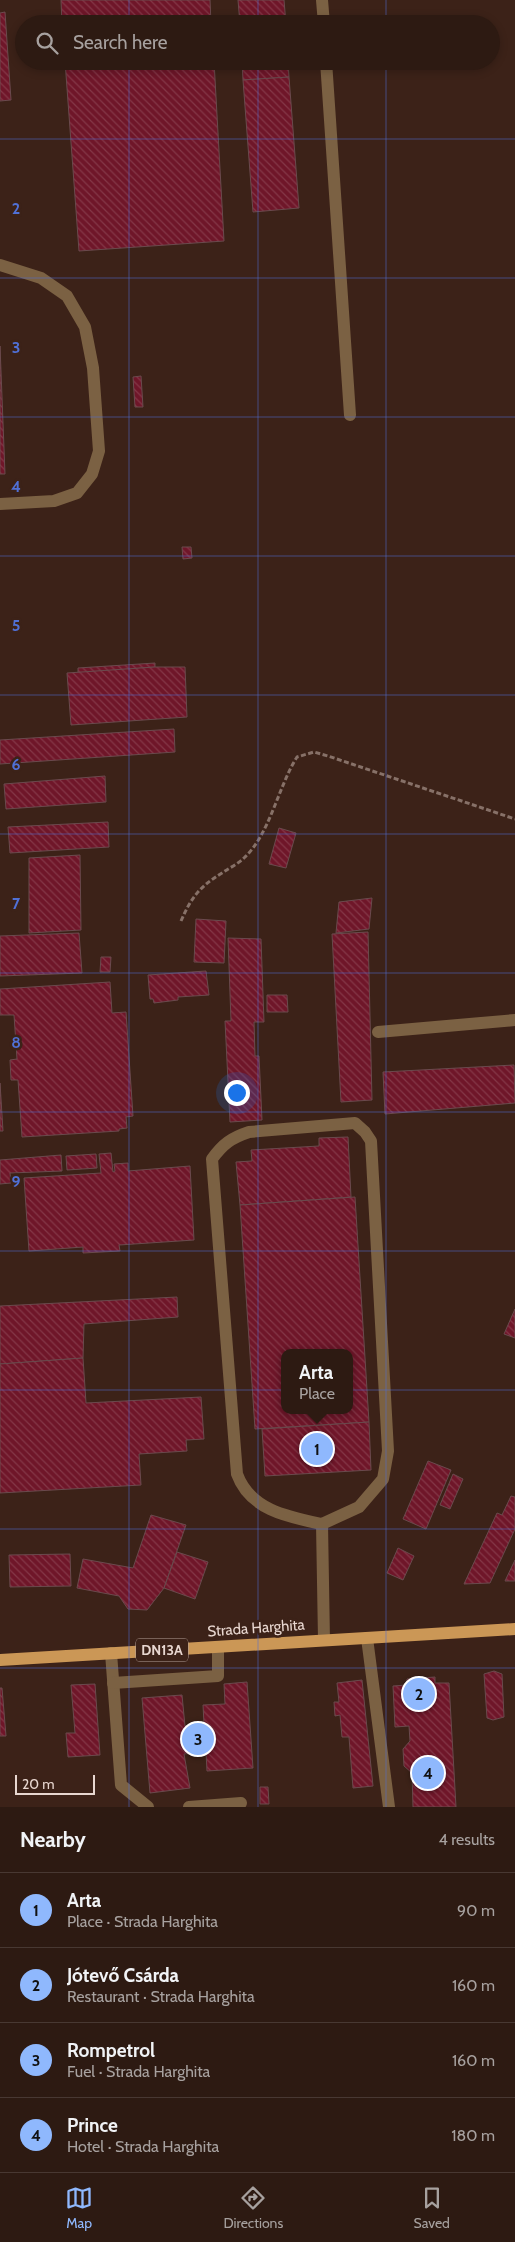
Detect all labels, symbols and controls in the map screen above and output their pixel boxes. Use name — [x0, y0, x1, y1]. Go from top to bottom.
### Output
search box — [15, 15, 500, 70]
icon: search — [33, 29, 61, 57]
text: Search here — [73, 31, 167, 54]
text: 2 — [12, 199, 20, 218]
text: 3 — [12, 338, 20, 357]
text: 4 — [11, 477, 21, 496]
text: 5 — [12, 616, 20, 635]
text: 6 — [12, 755, 21, 774]
text: 7 — [12, 894, 21, 913]
text: 8 — [11, 1033, 21, 1052]
your location — [224, 1080, 250, 1106]
text: 9 — [12, 1172, 21, 1191]
popup — [281, 1349, 353, 1414]
text: Arta — [299, 1361, 333, 1384]
text: Place — [299, 1384, 335, 1403]
pin: 1 — [301, 1430, 333, 1468]
street label: Strada Harghita — [207, 1616, 306, 1640]
road number: DN13A — [136, 1638, 188, 1662]
pin: 2 — [403, 1675, 435, 1713]
pin: 3 — [182, 1720, 214, 1758]
pin: 4 — [412, 1754, 444, 1792]
scale bar — [15, 1772, 95, 1795]
text: 20 m — [22, 1775, 55, 1793]
text: Nearby — [20, 1827, 86, 1852]
text: 4 results — [438, 1830, 495, 1849]
text: Arta — [67, 1889, 101, 1912]
text: 1 — [33, 1901, 39, 1920]
text: 90 m — [457, 1901, 495, 1920]
text: Place · Strada Harghita — [67, 1912, 218, 1931]
text: Jótevő Csárda — [67, 1964, 179, 1987]
text: 2 — [32, 1976, 40, 1995]
text: 160 m — [452, 1976, 495, 1995]
text: Restaurant · Strada Harghita — [67, 1987, 255, 2006]
text: Rompetrol — [67, 2039, 155, 2062]
text: 3 — [32, 2051, 40, 2070]
text: 160 m — [452, 2051, 495, 2070]
text: Fuel · Strada Harghita — [67, 2062, 210, 2081]
text: Prince — [67, 2114, 118, 2137]
text: 4 — [31, 2126, 41, 2145]
text: 180 m — [451, 2126, 495, 2145]
text: Hotel · Strada Harghita — [67, 2137, 219, 2156]
tab: Map — [65, 2184, 93, 2232]
tab: Directions — [223, 2184, 283, 2232]
tab: Saved — [413, 2184, 450, 2232]

